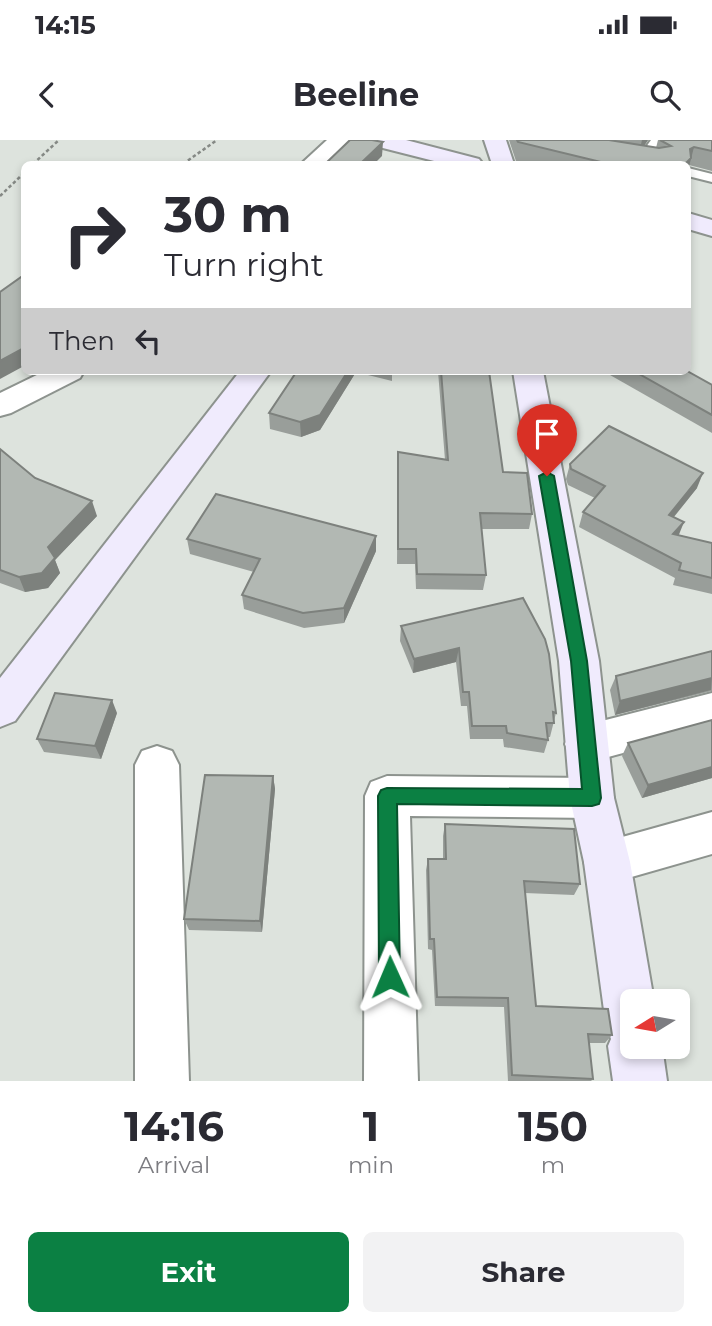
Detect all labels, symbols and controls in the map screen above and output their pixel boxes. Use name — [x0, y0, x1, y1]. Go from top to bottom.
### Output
text: 14:15 — [35, 9, 96, 41]
text: Beeline — [293, 75, 419, 114]
icon: back — [28, 76, 66, 114]
icon: search — [646, 76, 684, 114]
text: 30 m — [164, 185, 292, 244]
icon: right — [49, 189, 140, 280]
text: Turn right — [164, 245, 324, 284]
icon: left — [129, 322, 167, 360]
text: Then — [49, 325, 115, 357]
pin — [517, 404, 577, 476]
icon: arrive — [528, 415, 566, 453]
position arrow — [353, 940, 427, 1014]
north arrow — [620, 989, 690, 1059]
map controls — [620, 989, 690, 1059]
text: 14:16 — [124, 1100, 224, 1152]
text: 1 — [363, 1100, 379, 1152]
text: 150 — [518, 1100, 588, 1152]
text: Arrival — [138, 1151, 210, 1179]
text: min — [348, 1151, 394, 1179]
text: m — [541, 1151, 565, 1179]
button: Exit — [28, 1232, 349, 1312]
button: Share — [363, 1232, 684, 1312]

